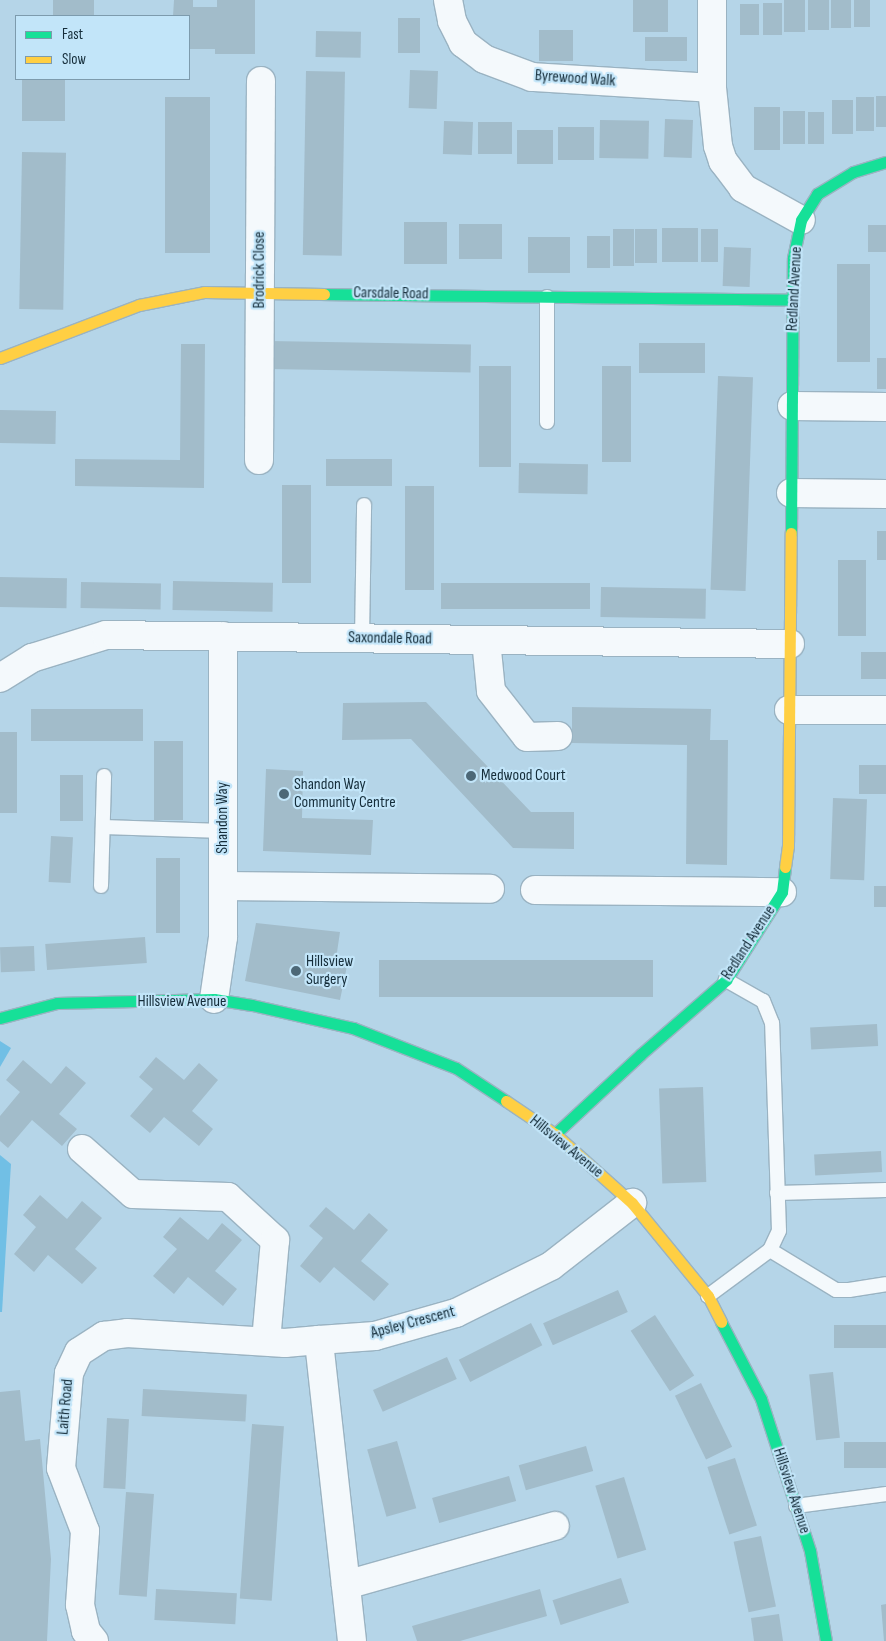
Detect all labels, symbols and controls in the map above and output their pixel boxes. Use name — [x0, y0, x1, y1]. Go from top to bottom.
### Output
legend — [15, 15, 190, 80]
text: Fast — [62, 25, 83, 44]
text: Slow — [62, 50, 86, 69]
street label: Byrewood Walk — [534, 67, 616, 91]
street label: Brodrick Close — [250, 232, 270, 308]
street label: Redland Avenue — [783, 246, 807, 332]
street label: Carsdale Road — [353, 284, 429, 304]
street label: Saxondale Road — [348, 629, 432, 649]
place label: Medwood Court — [481, 766, 566, 786]
marker: Medwood Court — [465, 770, 477, 782]
place label: Shandon Way Community Centre — [294, 775, 396, 813]
street label: Shandon Way — [213, 782, 233, 854]
marker: Shandon Way Community Centre — [278, 788, 290, 800]
street label: Redland Avenue — [718, 902, 780, 984]
place label: Hillsview Surgery — [306, 952, 353, 990]
marker: Hillsview Surgery — [290, 965, 302, 977]
street label: Hillsview Avenue — [138, 992, 226, 1012]
street label: Hillsview Avenue — [525, 1112, 607, 1182]
street label: Apsley Crescent — [369, 1303, 457, 1343]
street label: Laith Road — [54, 1378, 78, 1436]
street label: Hillsview Avenue — [768, 1446, 814, 1536]

